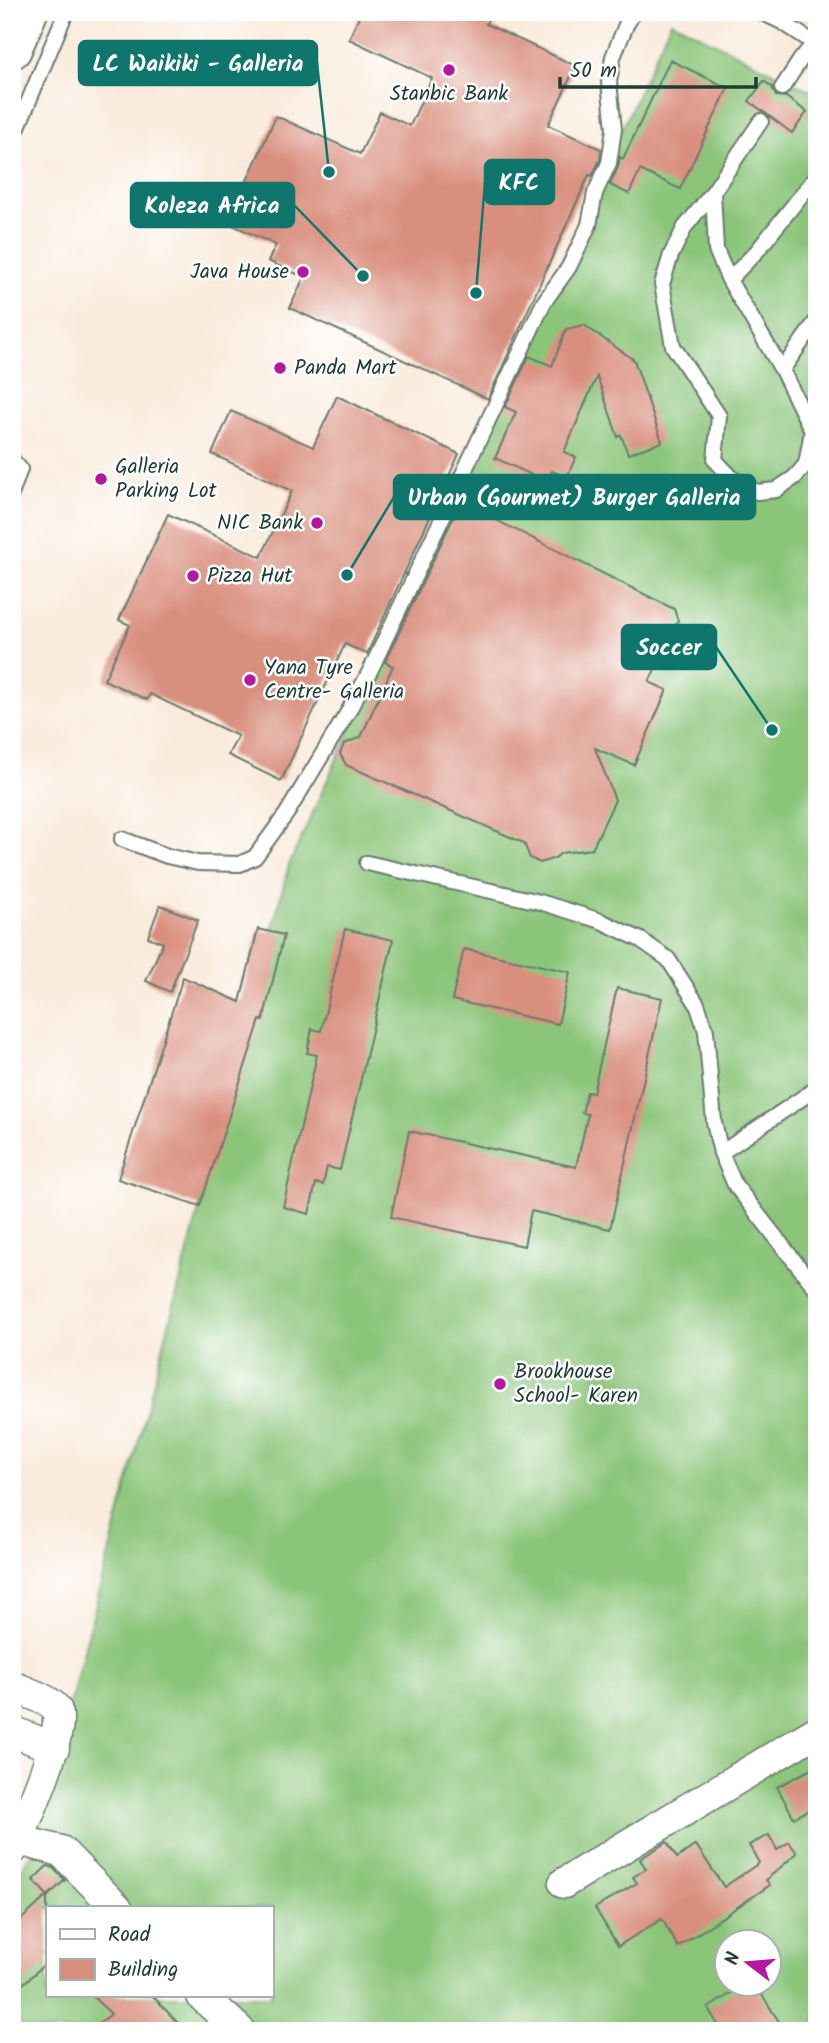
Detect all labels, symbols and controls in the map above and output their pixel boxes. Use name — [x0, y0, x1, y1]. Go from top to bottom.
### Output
callout: LC Waikiki - Galleria — [79, 41, 317, 85]
scale bar — [560, 46, 756, 90]
text: LC Waikiki - Galleria — [93, 47, 304, 83]
text: 50 m — [570, 55, 617, 88]
marker: Stanbic Bank — [441, 62, 457, 78]
place label: Stanbic Bank — [390, 78, 508, 111]
callout: KFC — [485, 160, 554, 204]
text: KFC — [499, 166, 539, 202]
callout: Koleza Africa — [131, 183, 294, 227]
text: Koleza Africa — [144, 189, 280, 225]
place label: Java House — [190, 256, 290, 289]
marker: Java House — [295, 264, 311, 280]
place label: Panda Mart — [294, 352, 398, 385]
marker: Panda Mart — [272, 360, 288, 376]
place label: Galleria Parking Lot — [115, 451, 218, 508]
marker: Galleria Parking Lot — [93, 471, 109, 487]
callout: Urban (Gourmet) Burger Galleria — [394, 475, 755, 519]
text: Urban (Gourmet) Burger Galleria — [408, 481, 741, 517]
place label: NIC Bank — [217, 507, 303, 540]
marker: NIC Bank — [309, 515, 325, 531]
place label: Pizza Hut — [207, 560, 293, 593]
marker: Pizza Hut — [185, 568, 201, 584]
callout: Soccer — [622, 625, 716, 669]
text: Soccer — [636, 631, 703, 667]
place label: Yana Tyre Centre- Galleria — [264, 652, 404, 709]
marker: Yana Tyre Centre- Galleria — [242, 672, 258, 688]
place label: Brookhouse School- Karen — [514, 1356, 638, 1413]
marker: Brookhouse School- Karen — [492, 1376, 508, 1392]
legend — [46, 1906, 273, 1997]
text: Road — [108, 1919, 151, 1952]
north arrow — [714, 1927, 784, 1997]
text: N — [718, 1949, 750, 1969]
text: Building — [108, 1954, 178, 1987]

